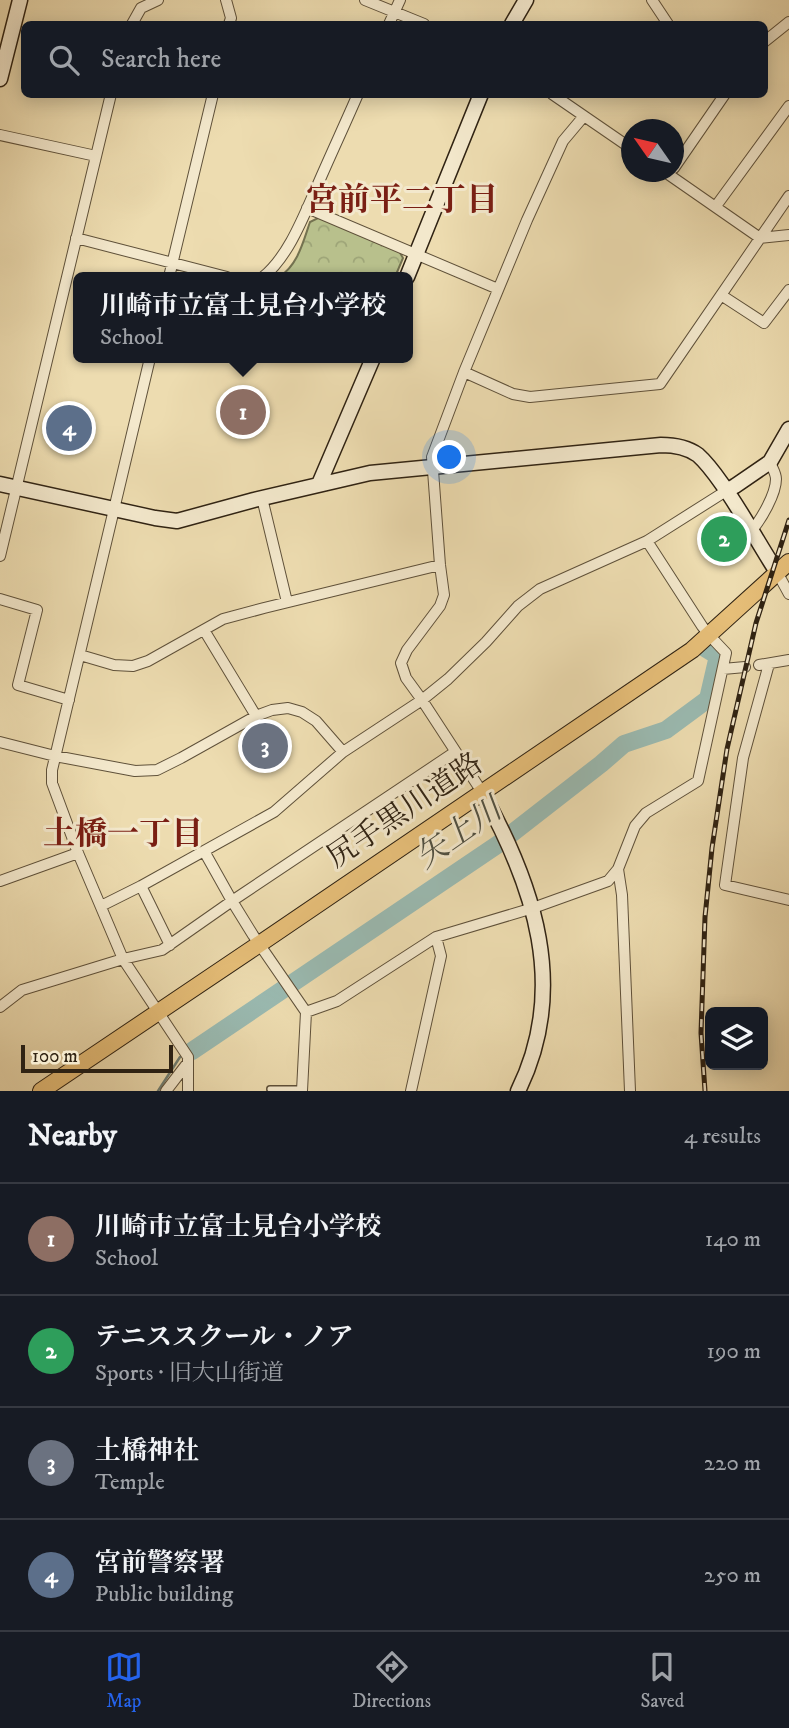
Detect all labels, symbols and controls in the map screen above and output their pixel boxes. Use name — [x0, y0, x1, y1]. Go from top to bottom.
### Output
search box — [21, 21, 768, 98]
icon: search — [45, 41, 83, 79]
text: Search here — [101, 43, 221, 76]
north arrow — [621, 119, 684, 182]
district label: 宮前平二丁目 — [306, 181, 498, 221]
popup — [73, 272, 413, 363]
text: 川崎市立富士見台小学校 — [100, 290, 386, 323]
text: School — [100, 323, 163, 352]
pin: 1 — [220, 386, 266, 438]
pin: 4 — [46, 402, 92, 454]
your location — [432, 440, 466, 474]
pin: 2 — [701, 513, 747, 565]
pin: 3 — [242, 720, 288, 772]
street label: 尻手黒川道路 — [320, 745, 490, 877]
water label: 矢上川 — [408, 788, 512, 878]
district label: 土橋一丁目 — [43, 815, 203, 855]
map controls — [705, 1007, 768, 1070]
button: layers — [705, 1007, 768, 1070]
scale bar — [21, 1042, 173, 1074]
text: 100 m — [32, 1045, 78, 1068]
text: Nearby — [28, 1118, 117, 1155]
text: 4 results — [684, 1122, 761, 1151]
text: 川崎市立富士見台小学校 — [95, 1211, 381, 1244]
text: 1 — [47, 1225, 55, 1254]
text: 140 m — [705, 1225, 761, 1254]
text: School — [95, 1244, 158, 1273]
text: テニススクール・ノア — [95, 1321, 353, 1354]
text: 2 — [45, 1337, 57, 1366]
text: 190 m — [707, 1337, 761, 1366]
text: Sports · 旧大山街道 — [95, 1359, 284, 1388]
text: 土橋神社 — [95, 1435, 199, 1468]
text: 3 — [47, 1449, 55, 1478]
text: 220 m — [704, 1449, 761, 1478]
text: Temple — [95, 1468, 165, 1497]
text: 宮前警察署 — [95, 1547, 225, 1580]
text: 4 — [44, 1561, 58, 1590]
text: 250 m — [704, 1561, 761, 1590]
text: Public building — [95, 1580, 233, 1609]
tab: Map — [105, 1648, 143, 1713]
tab: Directions — [352, 1648, 431, 1713]
tab: Saved — [641, 1648, 684, 1713]

